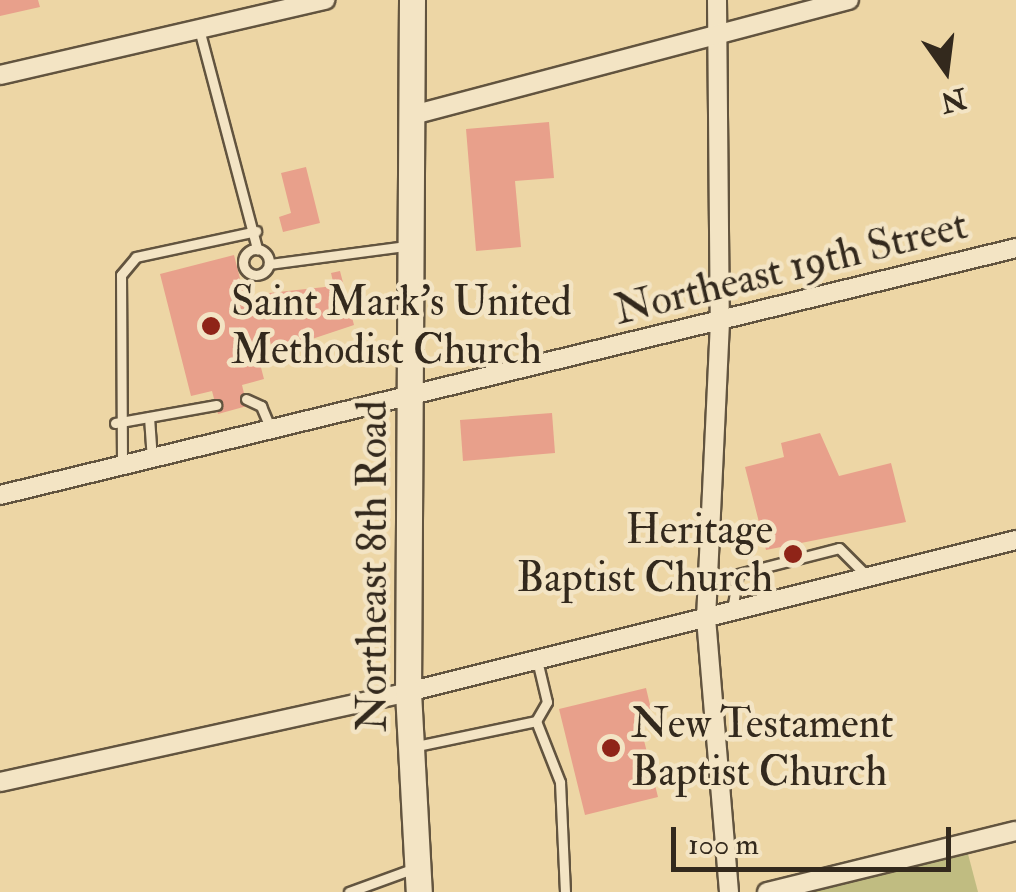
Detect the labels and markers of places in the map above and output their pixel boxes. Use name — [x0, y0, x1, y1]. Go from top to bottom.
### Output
place label: Saint Mark's United Methodist Church — [231, 277, 572, 376]
marker: Saint Mark's United Methodist Church — [200, 315, 222, 337]
place label: Heritage Baptist Church — [517, 505, 773, 604]
marker: Heritage Baptist Church — [782, 543, 804, 565]
place label: New Testament Baptist Church — [631, 699, 894, 798]
marker: New Testament Baptist Church — [600, 737, 622, 759]

